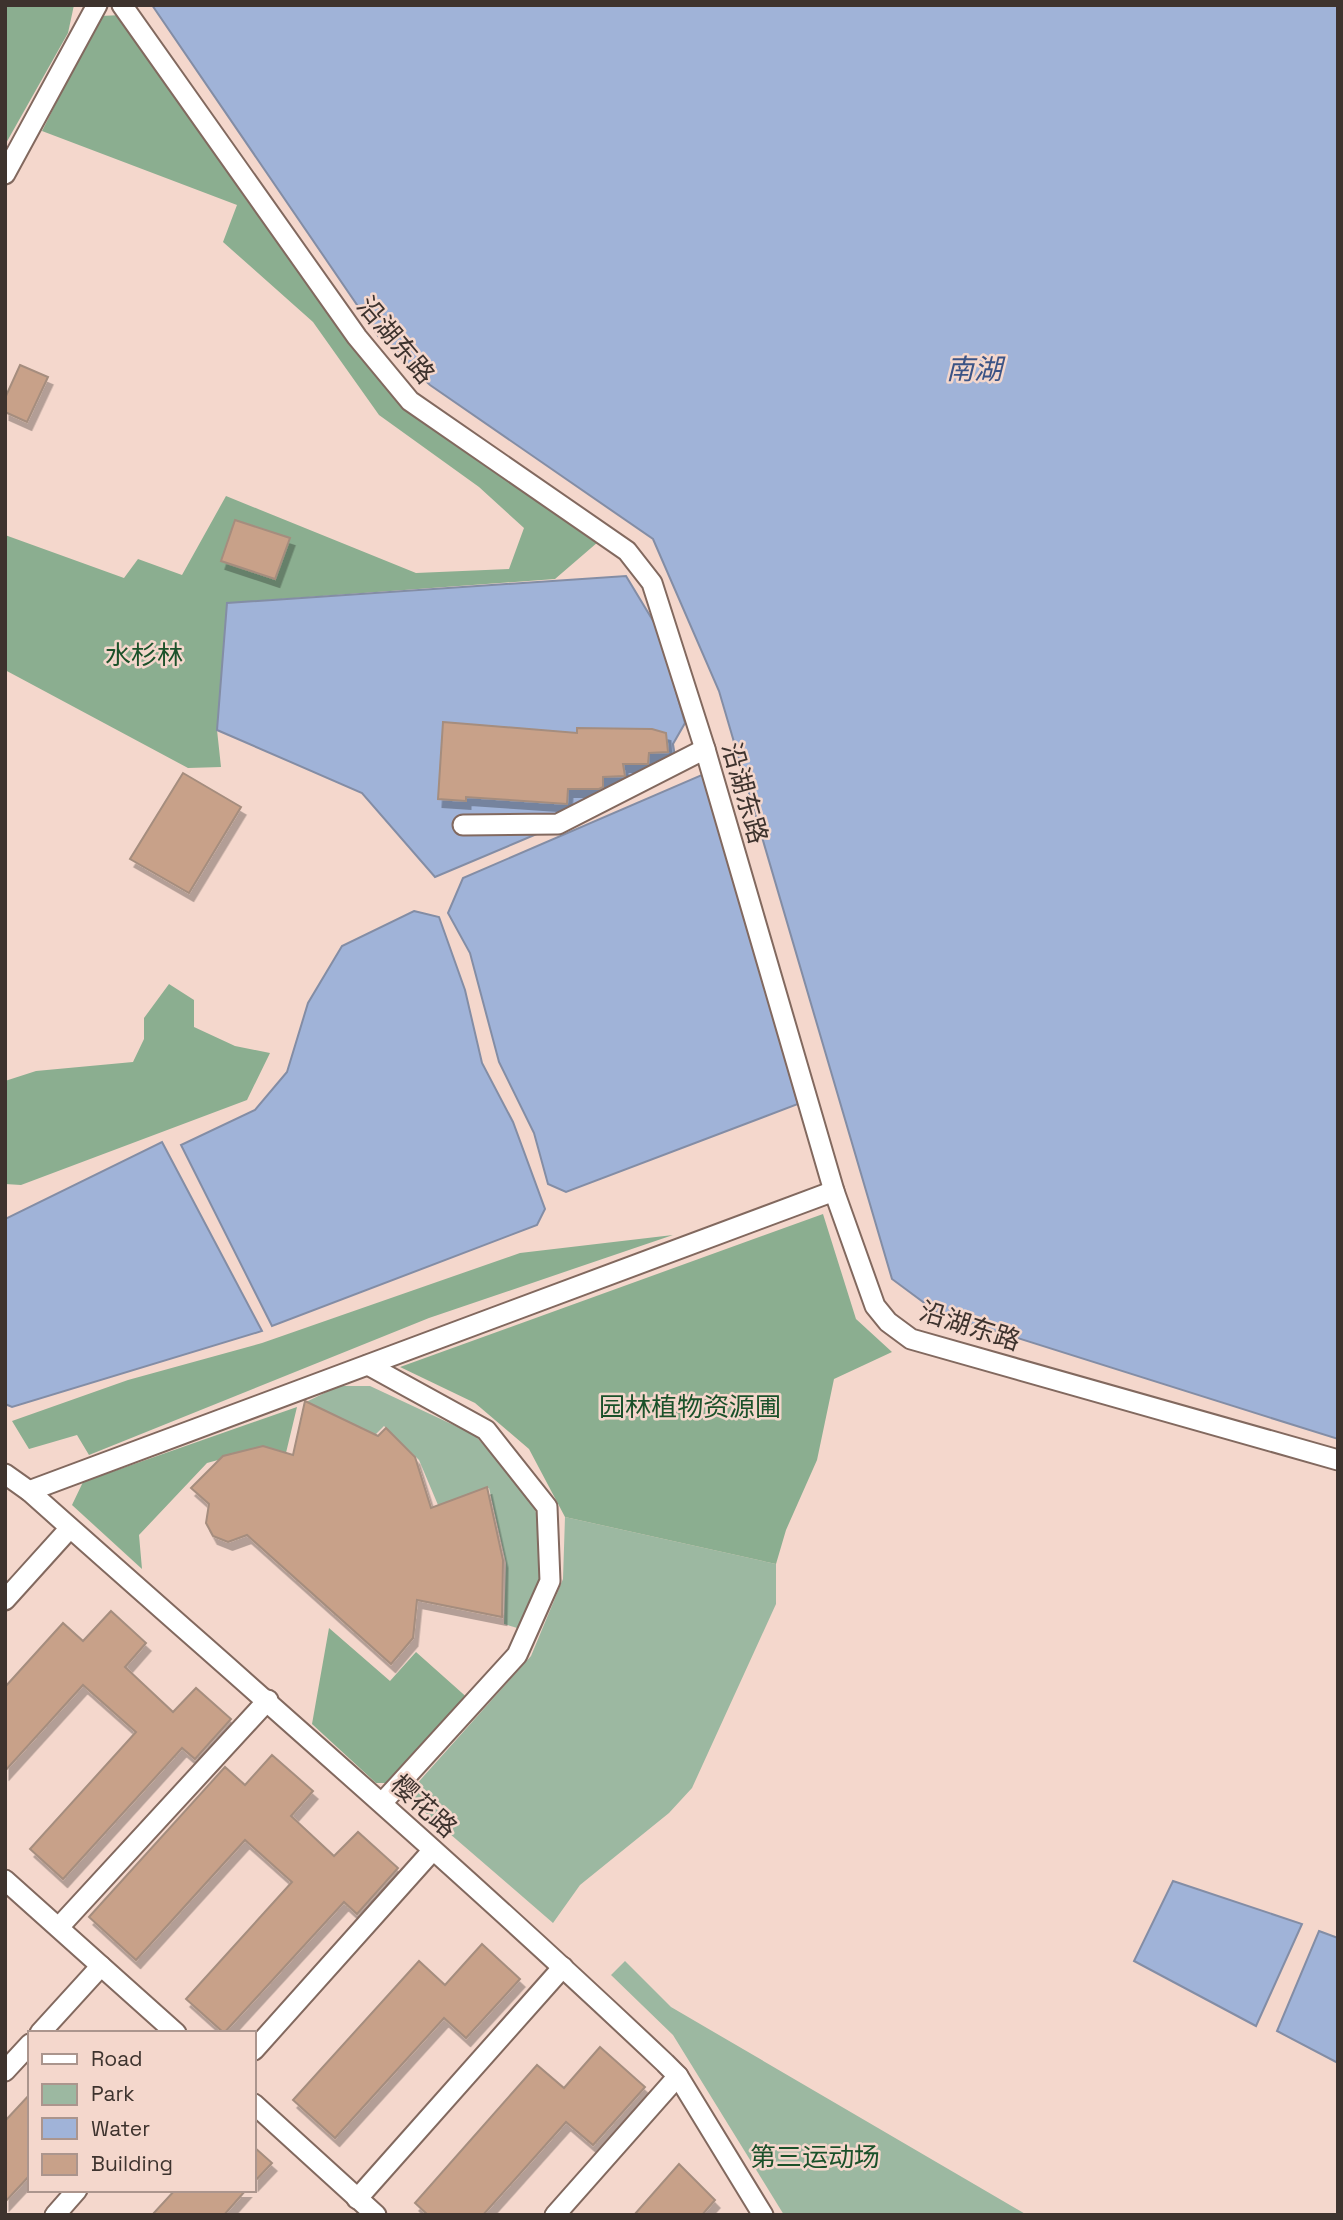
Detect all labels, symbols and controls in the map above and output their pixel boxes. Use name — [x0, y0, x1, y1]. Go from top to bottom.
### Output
street label: 沿湖东路 — [350, 289, 442, 391]
water label: 南湖 — [946, 351, 1006, 387]
park label: 水杉林 — [105, 638, 183, 672]
street label: 沿湖东路 — [714, 738, 776, 848]
street label: 沿湖东路 — [915, 1294, 1025, 1358]
park label: 园林植物资源圃 — [599, 1390, 781, 1424]
street label: 樱花路 — [384, 1767, 464, 1845]
legend — [28, 2031, 256, 2192]
text: Road — [91, 2045, 143, 2072]
text: Park — [91, 2080, 135, 2107]
text: Water — [91, 2115, 150, 2142]
park label: 第三运动场 — [750, 2140, 880, 2174]
text: Building — [91, 2150, 173, 2177]

